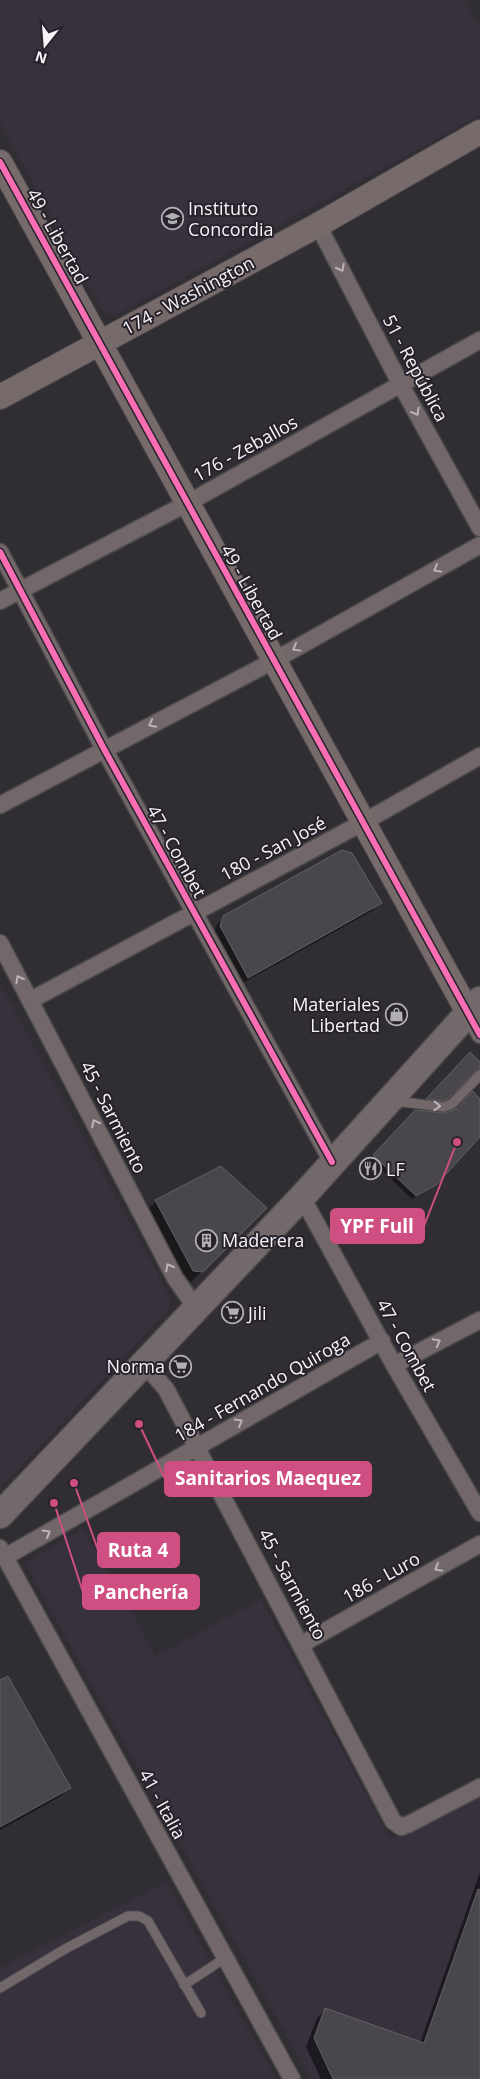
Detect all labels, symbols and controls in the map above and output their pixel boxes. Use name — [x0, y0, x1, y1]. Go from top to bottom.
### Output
north arrow — [20, 20, 70, 70]
text: N — [33, 47, 49, 69]
street label: 49 - Libertad — [22, 184, 94, 288]
place label: Instituto Concordia — [188, 196, 274, 241]
school or university icon: Instituto Concordia — [160, 206, 184, 230]
street label: 174 - Washington — [118, 250, 258, 340]
one-way arrow — [335, 263, 345, 272]
street label: 51 - República — [378, 310, 454, 426]
one-way arrow — [410, 407, 420, 416]
street label: 176 - Zeballos — [188, 409, 302, 487]
street label: 49 - Libertad — [216, 540, 288, 644]
one-way arrow — [434, 563, 443, 573]
one-way arrow — [292, 642, 301, 652]
one-way arrow — [148, 718, 157, 728]
street label: 47 - Combet — [142, 801, 212, 901]
street label: 180 - San José — [216, 810, 330, 886]
one-way arrow — [16, 975, 26, 984]
place label: Materiales Libertad — [292, 992, 380, 1037]
shop icon: Materiales Libertad — [384, 1002, 408, 1026]
street label: 45 - Sarmiento — [75, 1057, 153, 1177]
one-way arrow — [433, 1101, 441, 1112]
one-way arrow — [91, 1119, 101, 1128]
restaurant icon: LF — [358, 1157, 382, 1181]
place label: LF — [386, 1157, 405, 1181]
callout: YPF Full — [331, 1209, 424, 1243]
text: YPF Full — [340, 1213, 414, 1239]
building icon: Maderera — [194, 1228, 218, 1252]
place label: Maderera — [222, 1228, 304, 1252]
one-way arrow — [165, 1263, 175, 1272]
street label: 47 - Combet — [372, 1295, 442, 1395]
supermarket icon: Jili — [220, 1301, 244, 1325]
place label: Jili — [246, 1301, 266, 1325]
street label: 184 - Fernando Quiroga — [170, 1327, 354, 1447]
one-way arrow — [432, 1338, 441, 1348]
place label: Norma — [107, 1354, 165, 1378]
supermarket icon: Norma — [169, 1354, 193, 1378]
one-way arrow — [234, 1419, 243, 1429]
callout: Sanitarios Maequez — [165, 1462, 371, 1496]
text: Sanitarios Maequez — [175, 1465, 361, 1491]
street label: 45 - Sarmiento — [254, 1524, 332, 1644]
one-way arrow — [42, 1529, 51, 1539]
callout: Ruta 4 — [98, 1533, 179, 1567]
text: Ruta 4 — [108, 1537, 168, 1563]
street label: 186 - Luro — [338, 1546, 424, 1608]
one-way arrow — [434, 1562, 443, 1572]
callout: Panchería — [83, 1575, 199, 1609]
text: Panchería — [93, 1579, 189, 1605]
street label: 41 - Italia — [134, 1765, 192, 1843]

